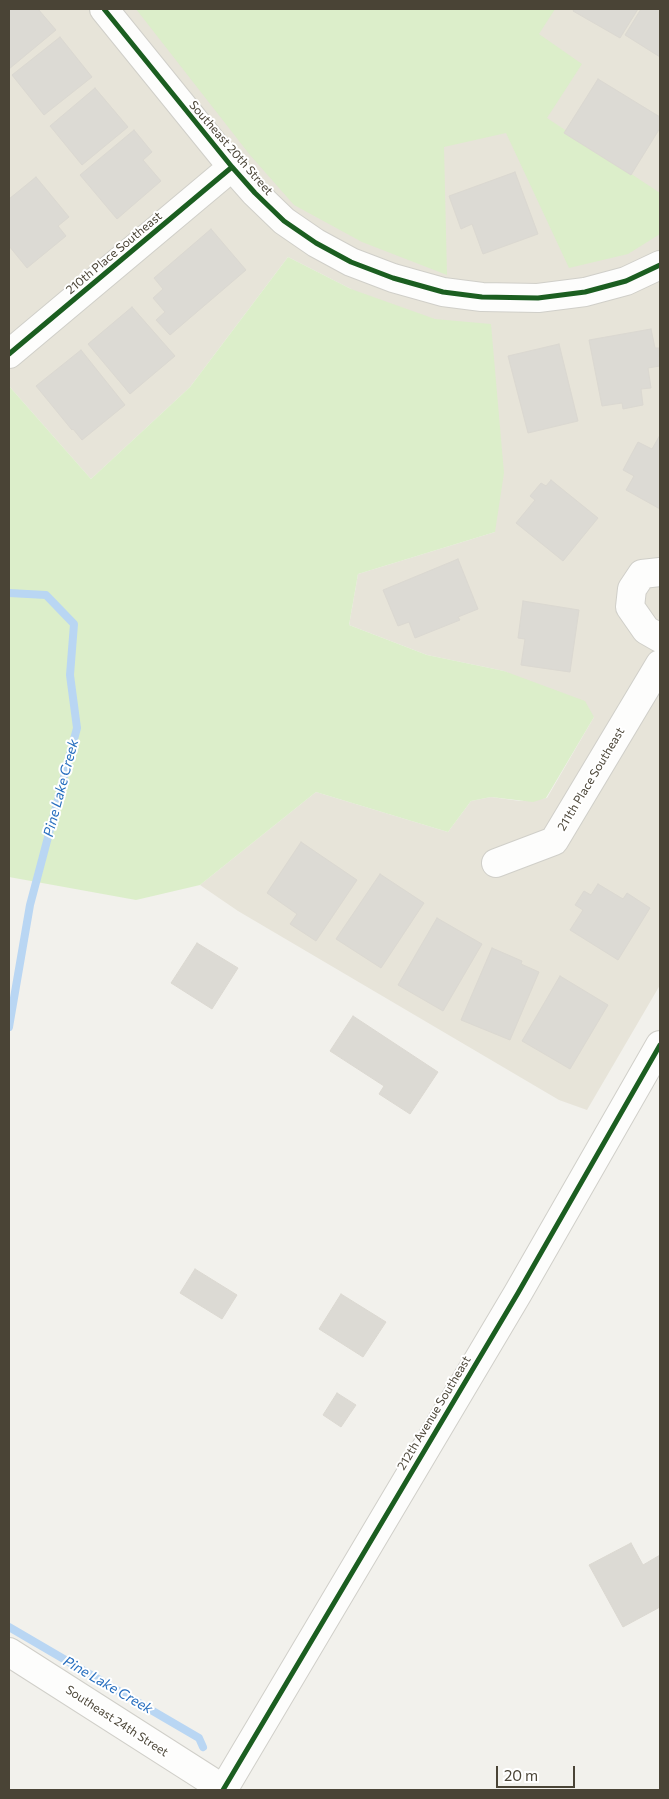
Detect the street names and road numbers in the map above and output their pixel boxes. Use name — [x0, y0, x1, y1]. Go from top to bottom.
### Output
street label: Southeast 20th Street — [186, 98, 276, 198]
street label: 210th Place Southeast — [63, 209, 165, 297]
street label: 211th Place Southeast — [554, 725, 628, 833]
street label: 212th Avenue Southeast — [394, 1353, 474, 1473]
street label: Southeast 24th Street — [63, 1682, 171, 1760]

